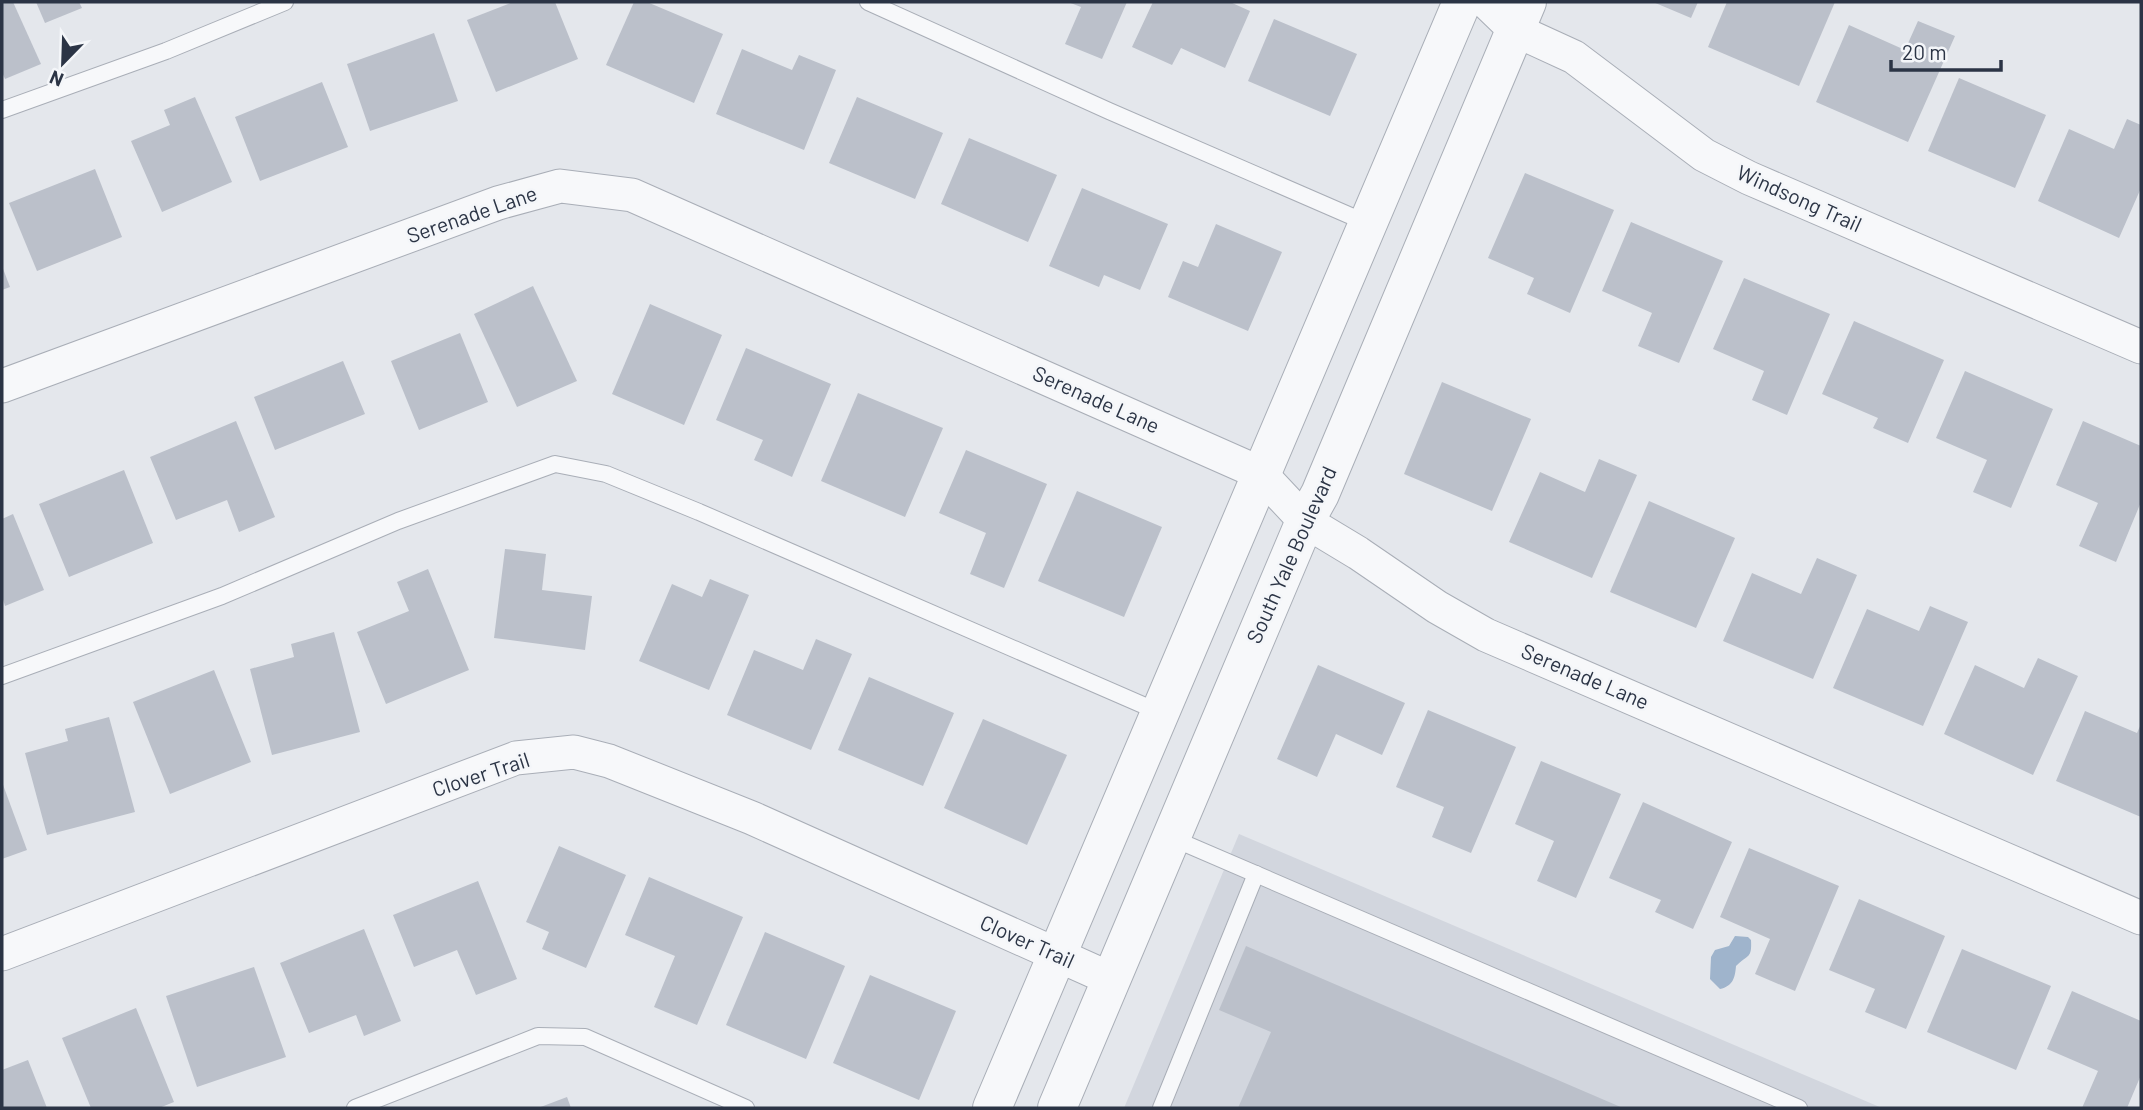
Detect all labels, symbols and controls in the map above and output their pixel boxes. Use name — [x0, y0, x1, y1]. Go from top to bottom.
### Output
north arrow — [28, 28, 98, 98]
scale bar — [1891, 28, 2001, 72]
text: 20 m — [1902, 39, 1947, 64]
text: N — [46, 66, 66, 92]
street label: Windsong Trail — [1733, 159, 1866, 236]
street label: Serenade Lane — [403, 180, 540, 248]
street label: Serenade Lane — [1029, 360, 1164, 438]
street label: South Yale Boulevard — [1240, 462, 1341, 647]
street label: Serenade Lane — [1518, 638, 1653, 714]
street label: Clover Trail — [429, 746, 532, 801]
street label: Clover Trail — [977, 909, 1079, 973]

